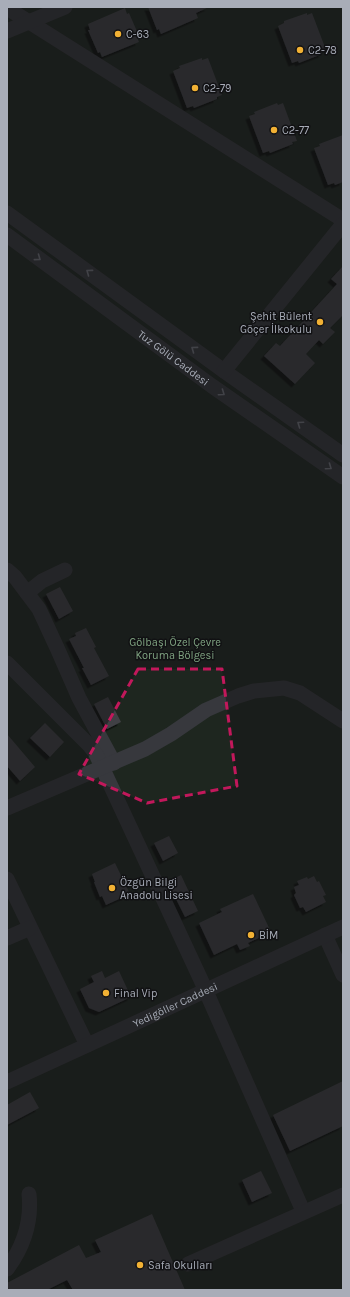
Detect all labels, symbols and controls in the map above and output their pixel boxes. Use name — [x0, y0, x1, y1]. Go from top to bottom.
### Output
place label: C-63 — [126, 28, 149, 41]
marker: C-63 — [113, 29, 123, 39]
place label: C2-78 — [308, 44, 337, 57]
marker: C2-78 — [295, 45, 305, 55]
place label: C2-79 — [203, 82, 232, 95]
marker: C2-79 — [190, 83, 200, 93]
place label: C2-77 — [282, 124, 309, 137]
marker: C2-77 — [269, 125, 279, 135]
one-way arrow — [34, 254, 41, 261]
one-way arrow — [86, 270, 93, 277]
place label: Şehit Bülent Göçer İlkokulu — [240, 310, 312, 336]
marker: Şehit Bülent Göçer İlkokulu — [315, 317, 325, 327]
street label: Tuz Gölü Caddesi — [135, 327, 212, 388]
one-way arrow — [191, 347, 198, 354]
one-way arrow — [218, 388, 225, 396]
one-way arrow — [297, 422, 304, 429]
one-way arrow — [325, 462, 332, 470]
park label: Gölbaşı Özel Çevre Koruma Bölgesi — [129, 635, 221, 662]
place label: Özgün Bilgi Anadolu Lisesi — [120, 875, 193, 902]
marker: Özgün Bilgi Anadolu Lisesi — [107, 883, 117, 893]
place label: BİM — [259, 928, 278, 942]
marker: BİM — [246, 930, 256, 940]
street label: Yedigöller Caddesi — [131, 979, 220, 1030]
place label: Final Vip — [114, 987, 157, 1000]
marker: Final Vip — [101, 988, 111, 998]
place label: Safa Okulları — [148, 1259, 213, 1272]
marker: Safa Okulları — [135, 1260, 145, 1270]

